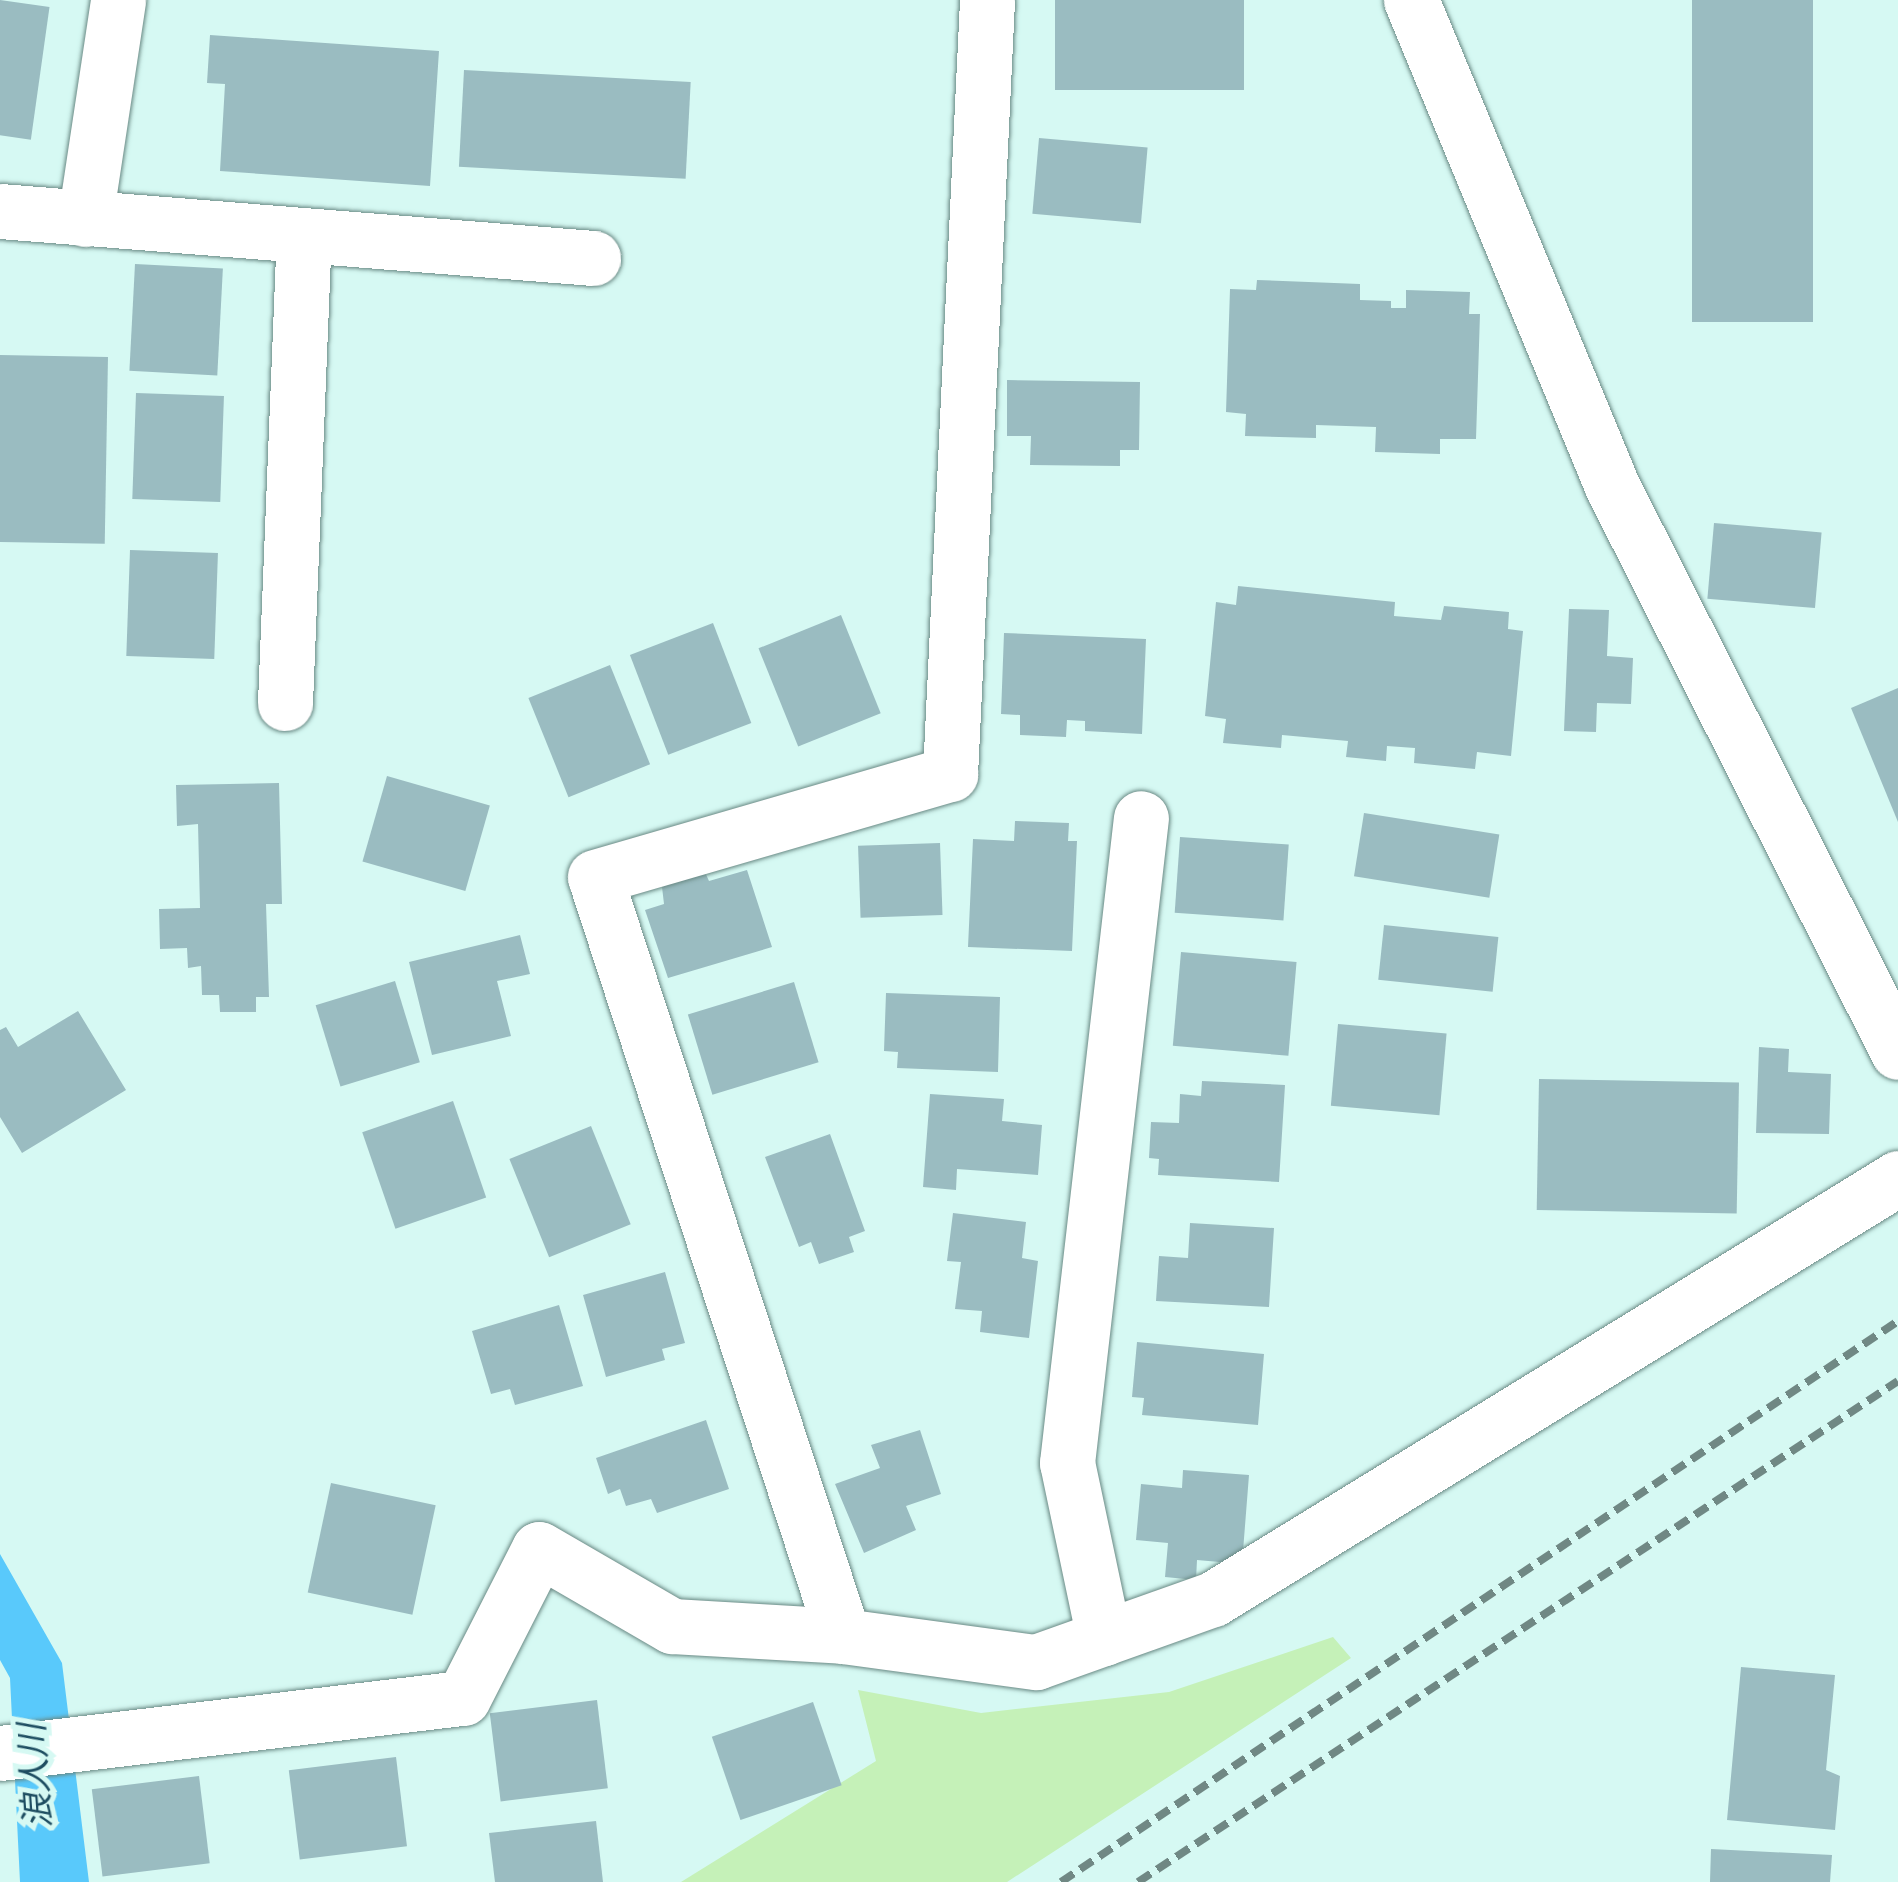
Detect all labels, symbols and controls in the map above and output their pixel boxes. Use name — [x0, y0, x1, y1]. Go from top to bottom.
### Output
water label: 浪人川 — [11, 1722, 61, 1830]

